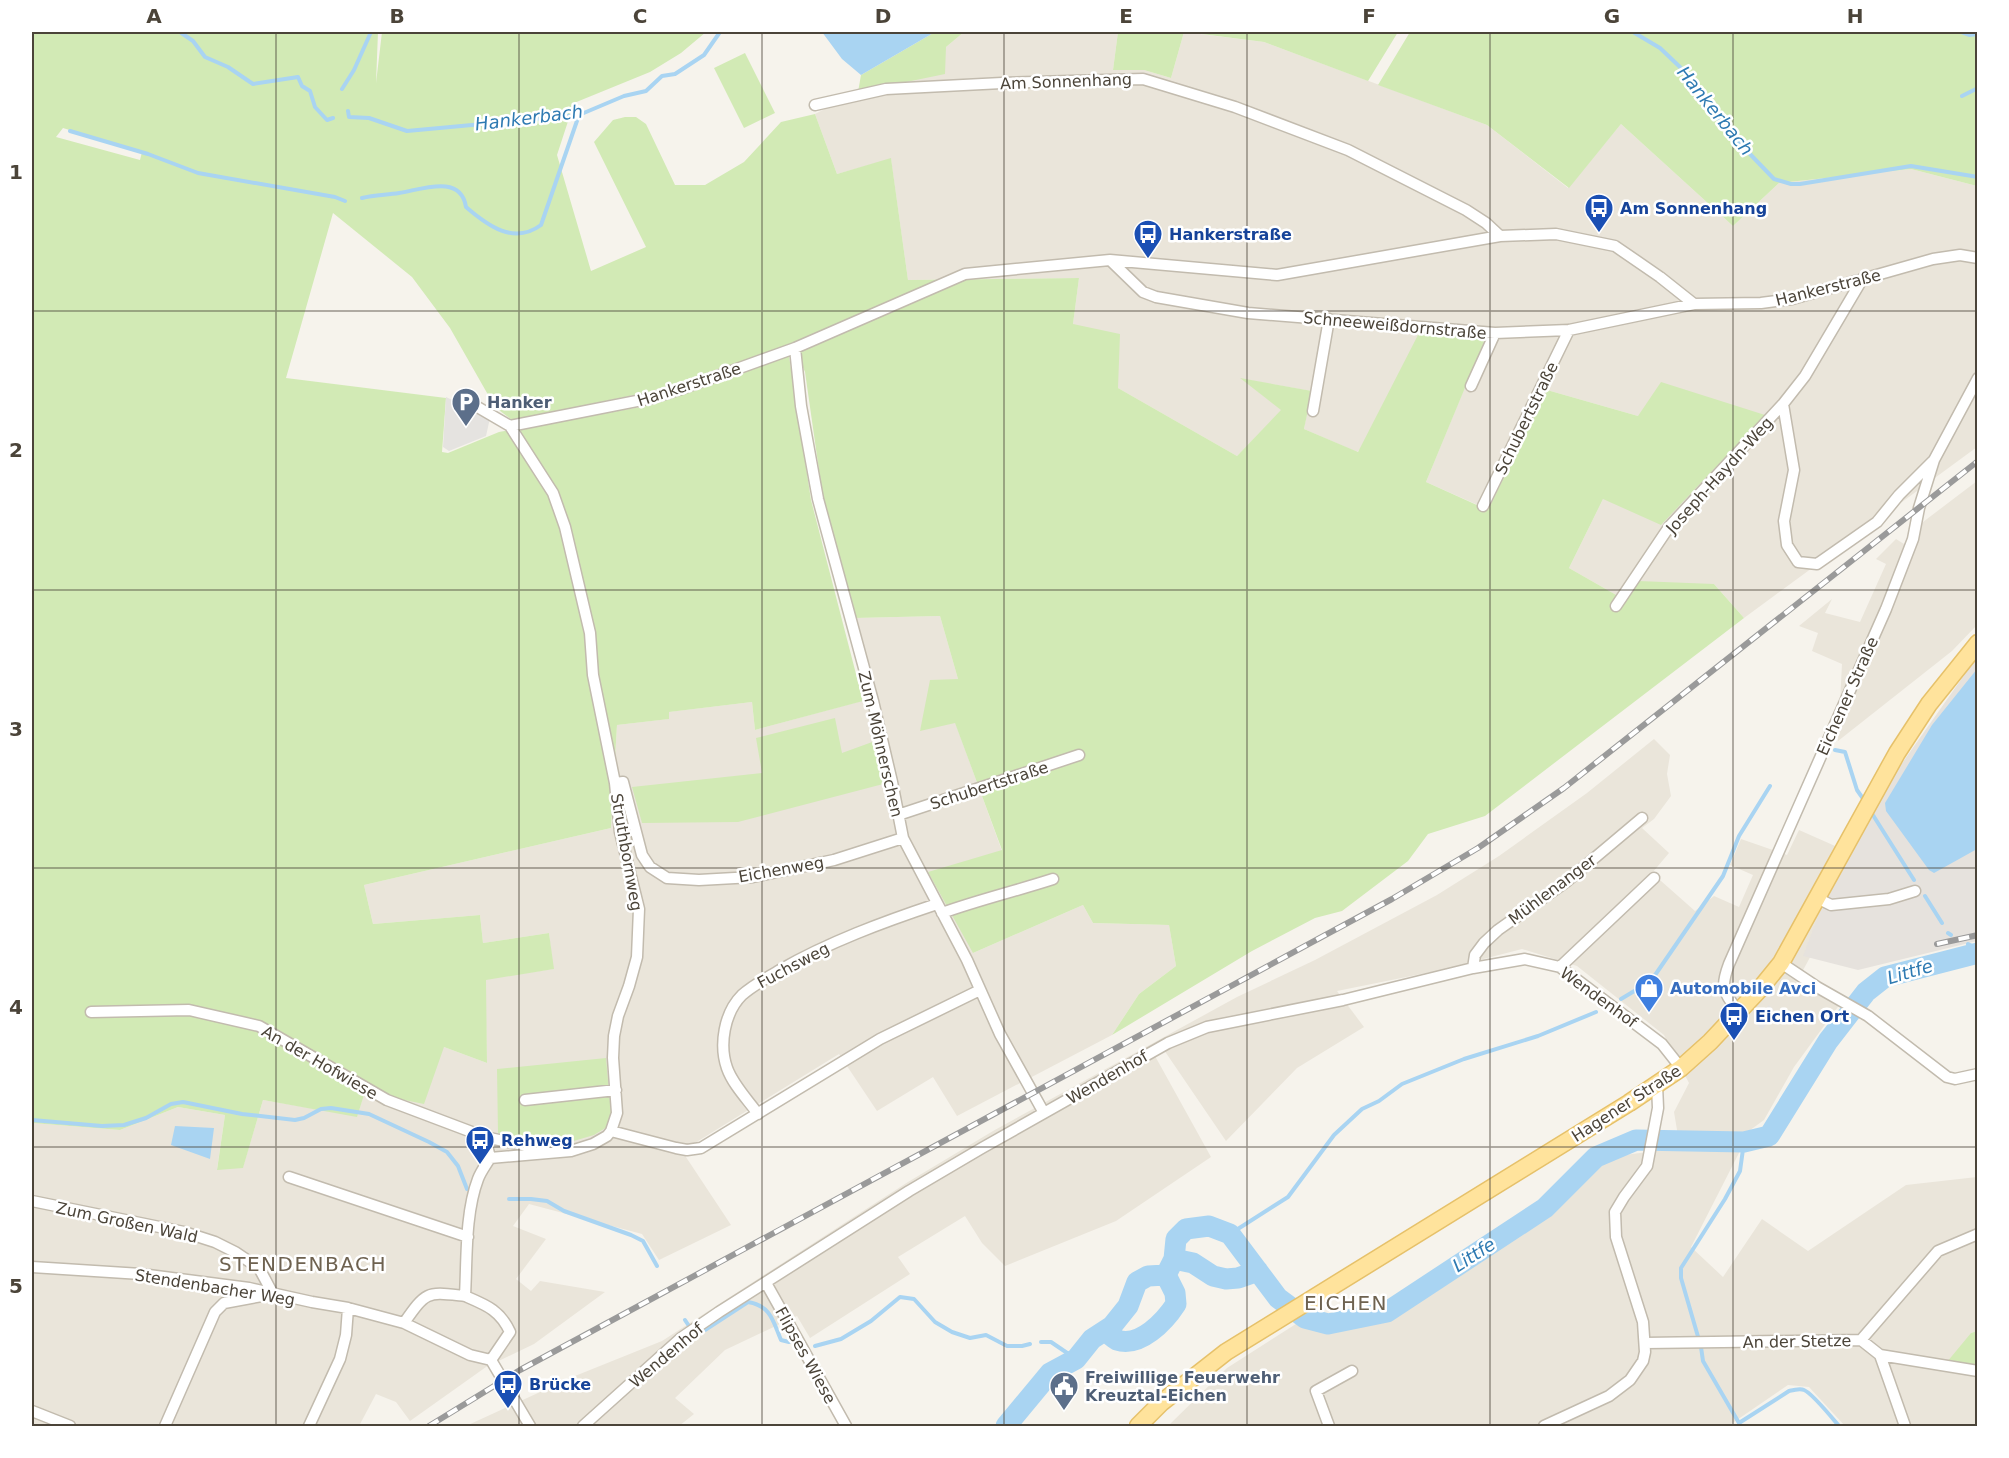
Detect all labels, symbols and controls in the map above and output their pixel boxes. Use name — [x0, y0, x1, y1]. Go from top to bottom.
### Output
text: A — [146, 4, 162, 28]
text: B — [389, 4, 405, 28]
text: C — [633, 4, 647, 28]
text: D — [875, 4, 891, 28]
text: E — [1119, 4, 1133, 28]
text: F — [1362, 4, 1376, 28]
text: G — [1604, 4, 1620, 28]
text: H — [1847, 4, 1863, 28]
water label: Hankerbach — [1673, 62, 1758, 160]
street label: Am Sonnenhang — [1000, 70, 1132, 93]
water label: Hankerbach — [474, 100, 584, 135]
text: 1 — [9, 160, 23, 184]
bus stop icon: Am Sonnenhang — [1583, 192, 1615, 234]
place label: Am Sonnenhang — [1620, 199, 1767, 218]
bus stop icon: Hankerstraße — [1132, 218, 1164, 260]
place label: Hankerstraße — [1169, 225, 1292, 244]
street label: Hankerstraße — [1773, 265, 1883, 310]
street label: Schneeweißdornstraße — [1303, 308, 1487, 343]
street label: Hankerstraße — [635, 359, 743, 410]
street label: Schubertstraße — [1491, 359, 1562, 478]
parking icon: Hanker — [450, 386, 482, 428]
place label: Hanker — [487, 393, 552, 412]
street label: Joseph-Haydn-Weg — [1661, 413, 1777, 538]
text: 2 — [9, 438, 23, 462]
street label: Eichener Straße — [1813, 634, 1882, 758]
street label: Zum Möhnerschen — [854, 669, 907, 819]
text: 3 — [9, 717, 23, 741]
street label: Schubertstraße — [928, 757, 1051, 814]
street label: Struthbornweg — [607, 792, 646, 912]
street label: Mühlenanger — [1505, 850, 1600, 929]
street label: Eichenweg — [737, 853, 825, 886]
street label: Fuchsweg — [754, 939, 832, 992]
water label: Littfe — [1885, 955, 1935, 988]
street label: Wendenhof — [1556, 963, 1641, 1032]
shop icon: Automobile Avci — [1633, 972, 1665, 1014]
place label: Automobile Avci — [1670, 979, 1816, 998]
text: 4 — [9, 995, 23, 1019]
bus stop icon: Eichen Ort — [1718, 1000, 1750, 1042]
place label: Eichen Ort — [1755, 1007, 1850, 1026]
street label: An der Hofwiese — [258, 1022, 381, 1103]
street label: Wendenhof — [1063, 1046, 1152, 1108]
street label: Hagener Straße — [1568, 1061, 1684, 1146]
bus stop icon: Rehweg — [464, 1124, 496, 1166]
place label: Rehweg — [501, 1131, 573, 1150]
street label: Zum Großen Wald — [54, 1198, 200, 1247]
water label: Littfe — [1448, 1233, 1499, 1276]
district label: STENDENBACH — [219, 1252, 387, 1276]
street label: Stendenbacher Weg — [134, 1265, 296, 1310]
text: 5 — [9, 1274, 23, 1298]
district label: EICHEN — [1304, 1291, 1388, 1315]
street label: Flipses Wiese — [771, 1303, 840, 1407]
street label: Wendenhof — [626, 1319, 707, 1392]
street label: An der Stetze — [1743, 1331, 1851, 1352]
bus stop icon: Brücke — [492, 1368, 524, 1410]
place label: Freiwillige Feuerwehr Kreuztal-Eichen — [1085, 1368, 1280, 1405]
public building icon: Freiwillige Feuerwehr Kreuztal-Eichen — [1048, 1370, 1080, 1412]
place label: Brücke — [529, 1375, 591, 1394]

